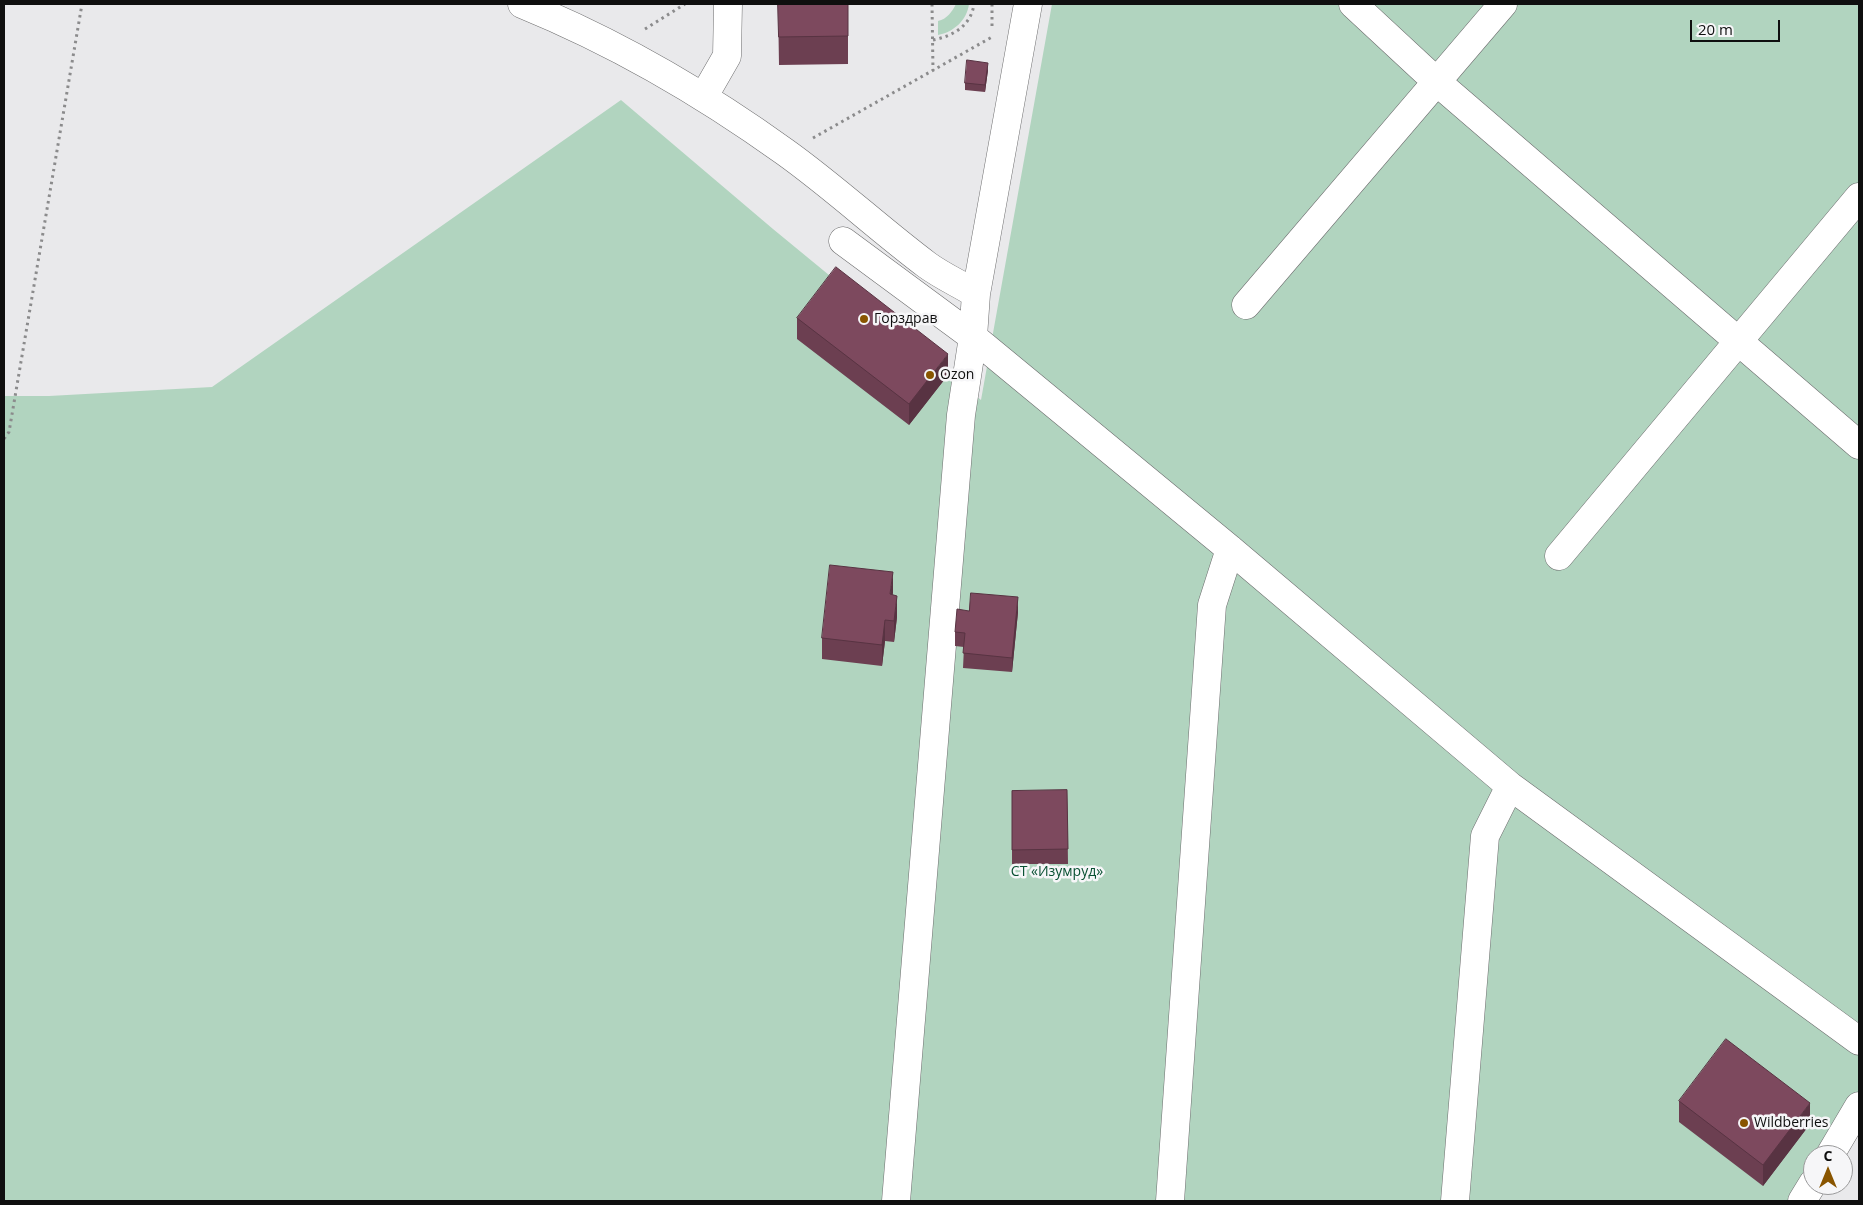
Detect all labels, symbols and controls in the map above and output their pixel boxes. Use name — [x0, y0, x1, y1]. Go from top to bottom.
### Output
scale bar — [1693, 10, 1783, 42]
text: 20 m — [1698, 19, 1733, 39]
place label: Горздрав — [874, 311, 937, 327]
marker: Горздрав — [858, 313, 870, 325]
place label: Ozon — [940, 367, 974, 383]
marker: Ozon — [924, 369, 936, 381]
park label: СТ «Изумруд» — [1011, 864, 1103, 880]
place label: Wildberries — [1754, 1115, 1828, 1131]
marker: Wildberries — [1738, 1117, 1750, 1129]
north arrow — [1803, 1145, 1853, 1195]
text: С — [1824, 1146, 1832, 1165]

